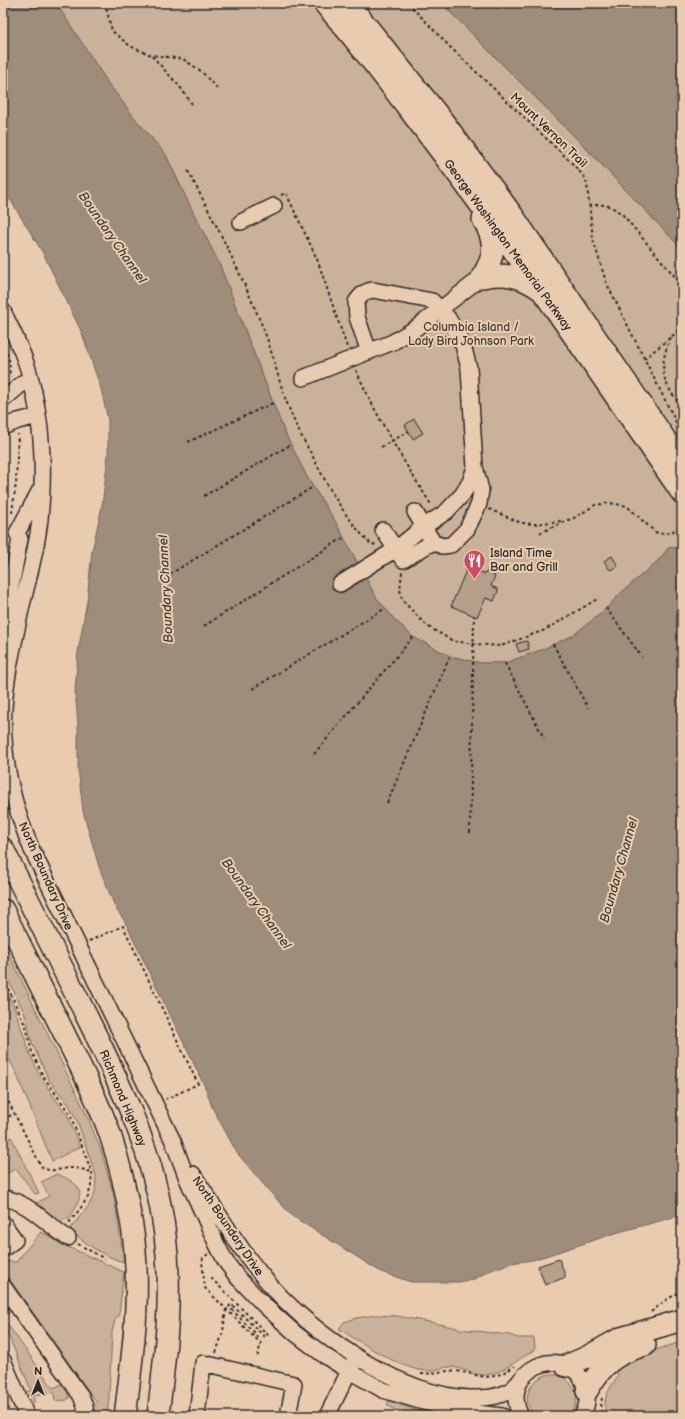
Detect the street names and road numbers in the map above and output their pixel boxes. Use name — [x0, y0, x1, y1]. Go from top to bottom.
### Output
street label: Mount Vernon Trail — [507, 90, 590, 171]
street label: George Washington Memorial Parkway — [440, 157, 575, 334]
street label: North Boundary Drive — [15, 820, 76, 933]
street label: Richmond Highway — [95, 1048, 150, 1149]
street label: North Boundary Drive — [189, 1174, 266, 1279]

